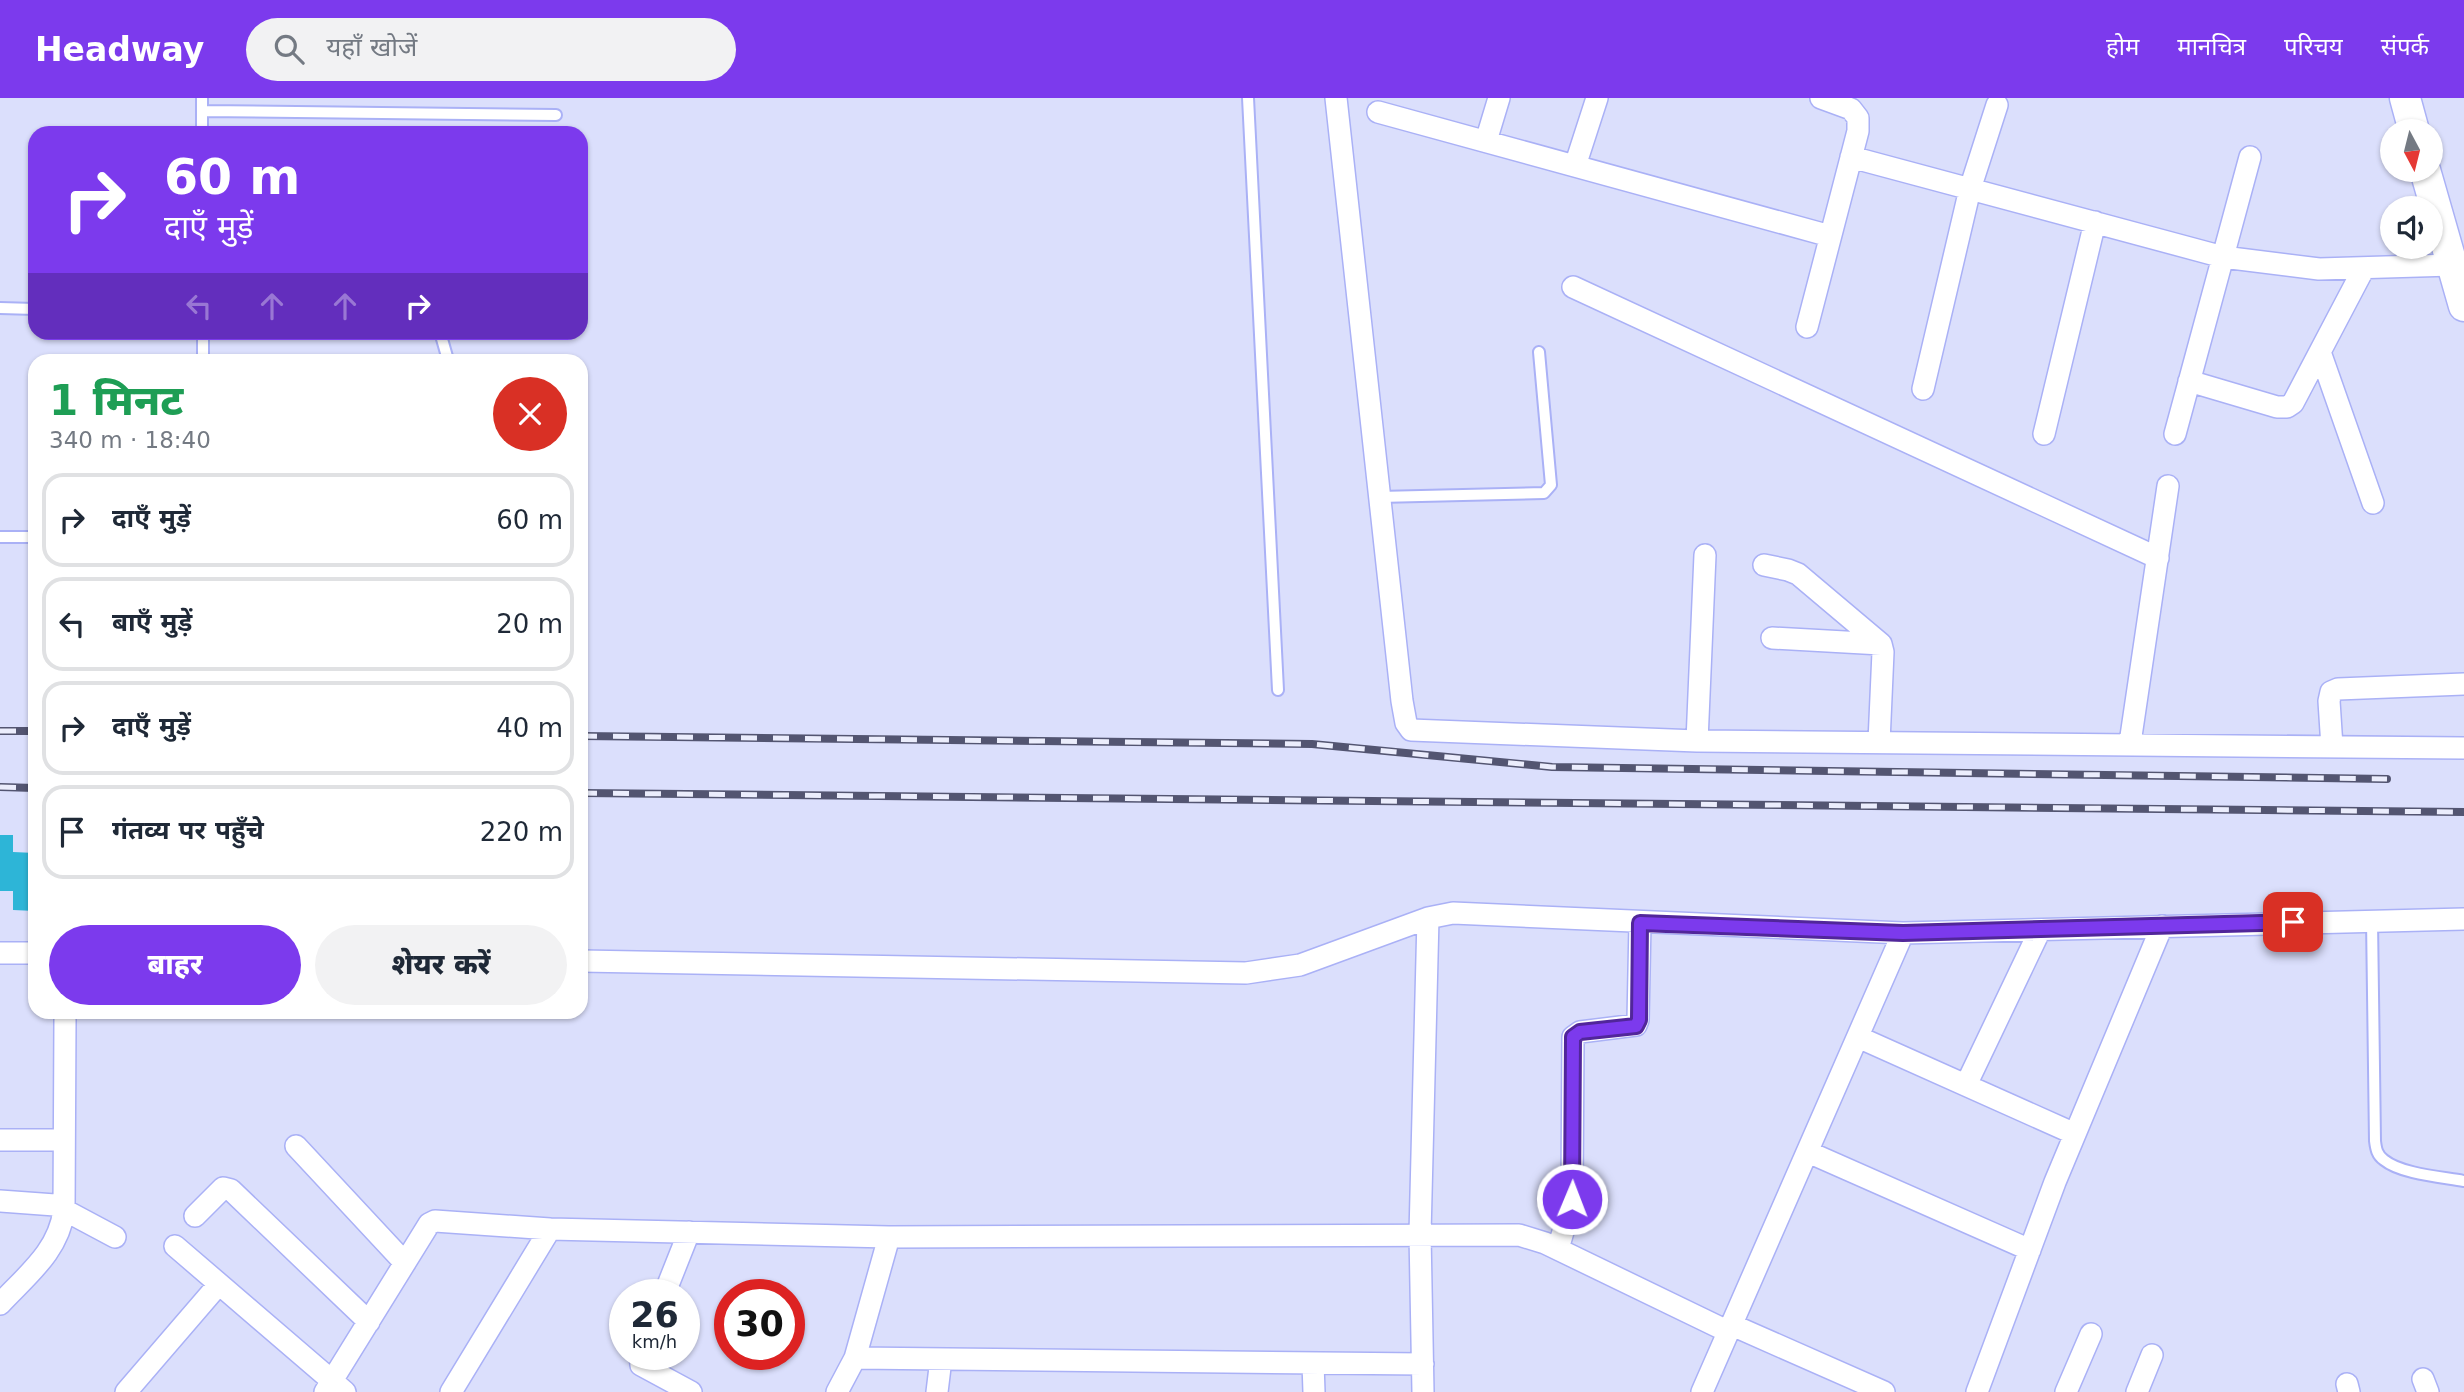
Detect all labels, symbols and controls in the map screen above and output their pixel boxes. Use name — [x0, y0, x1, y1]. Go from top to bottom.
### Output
search box — [246, 18, 736, 81]
text: Headway — [35, 30, 204, 69]
icon: search — [270, 30, 308, 68]
text: यहाँ खोजें — [326, 32, 417, 62]
text: होम — [2106, 33, 2139, 61]
text: मानचित्र — [2177, 33, 2246, 61]
text: परिचय — [2284, 33, 2343, 61]
text: संपर्क — [2381, 33, 2429, 61]
north arrow — [2380, 119, 2443, 182]
map controls — [2380, 119, 2443, 259]
text: 60 m — [164, 149, 300, 206]
icon: right — [49, 154, 140, 245]
button: sound — [2380, 196, 2443, 259]
text: दाएँ मुड़ें — [164, 208, 253, 246]
icon: left — [180, 287, 218, 325]
icon: ahead — [253, 287, 291, 325]
icon: ahead — [326, 287, 364, 325]
icon: right — [399, 287, 437, 325]
text: 1 मिनट — [49, 376, 183, 425]
button: close — [493, 377, 567, 451]
text: 340 m · 18:40 — [49, 427, 211, 453]
icon: right — [53, 501, 91, 539]
text: दाएँ मुड़ें — [112, 503, 191, 533]
text: 60 m — [496, 505, 563, 535]
icon: left — [53, 605, 91, 643]
text: बाएँ मुड़ें — [112, 607, 192, 637]
text: 20 m — [496, 609, 563, 639]
icon: right — [53, 709, 91, 747]
text: दाएँ मुड़ें — [112, 711, 191, 741]
text: 40 m — [496, 713, 563, 743]
icon: arrive — [53, 813, 91, 851]
text: गंतव्य पर पहुँचे — [112, 815, 264, 845]
text: 220 m — [480, 817, 563, 847]
pin — [2263, 892, 2323, 952]
icon: arrive — [2274, 903, 2312, 941]
button: बाहर — [49, 925, 301, 1005]
button: शेयर करें — [315, 925, 567, 1005]
position arrow — [1535, 1162, 1609, 1236]
speed limit sign: 30 — [714, 1279, 805, 1370]
text: 26 — [630, 1295, 679, 1335]
text: km/h — [632, 1331, 677, 1352]

